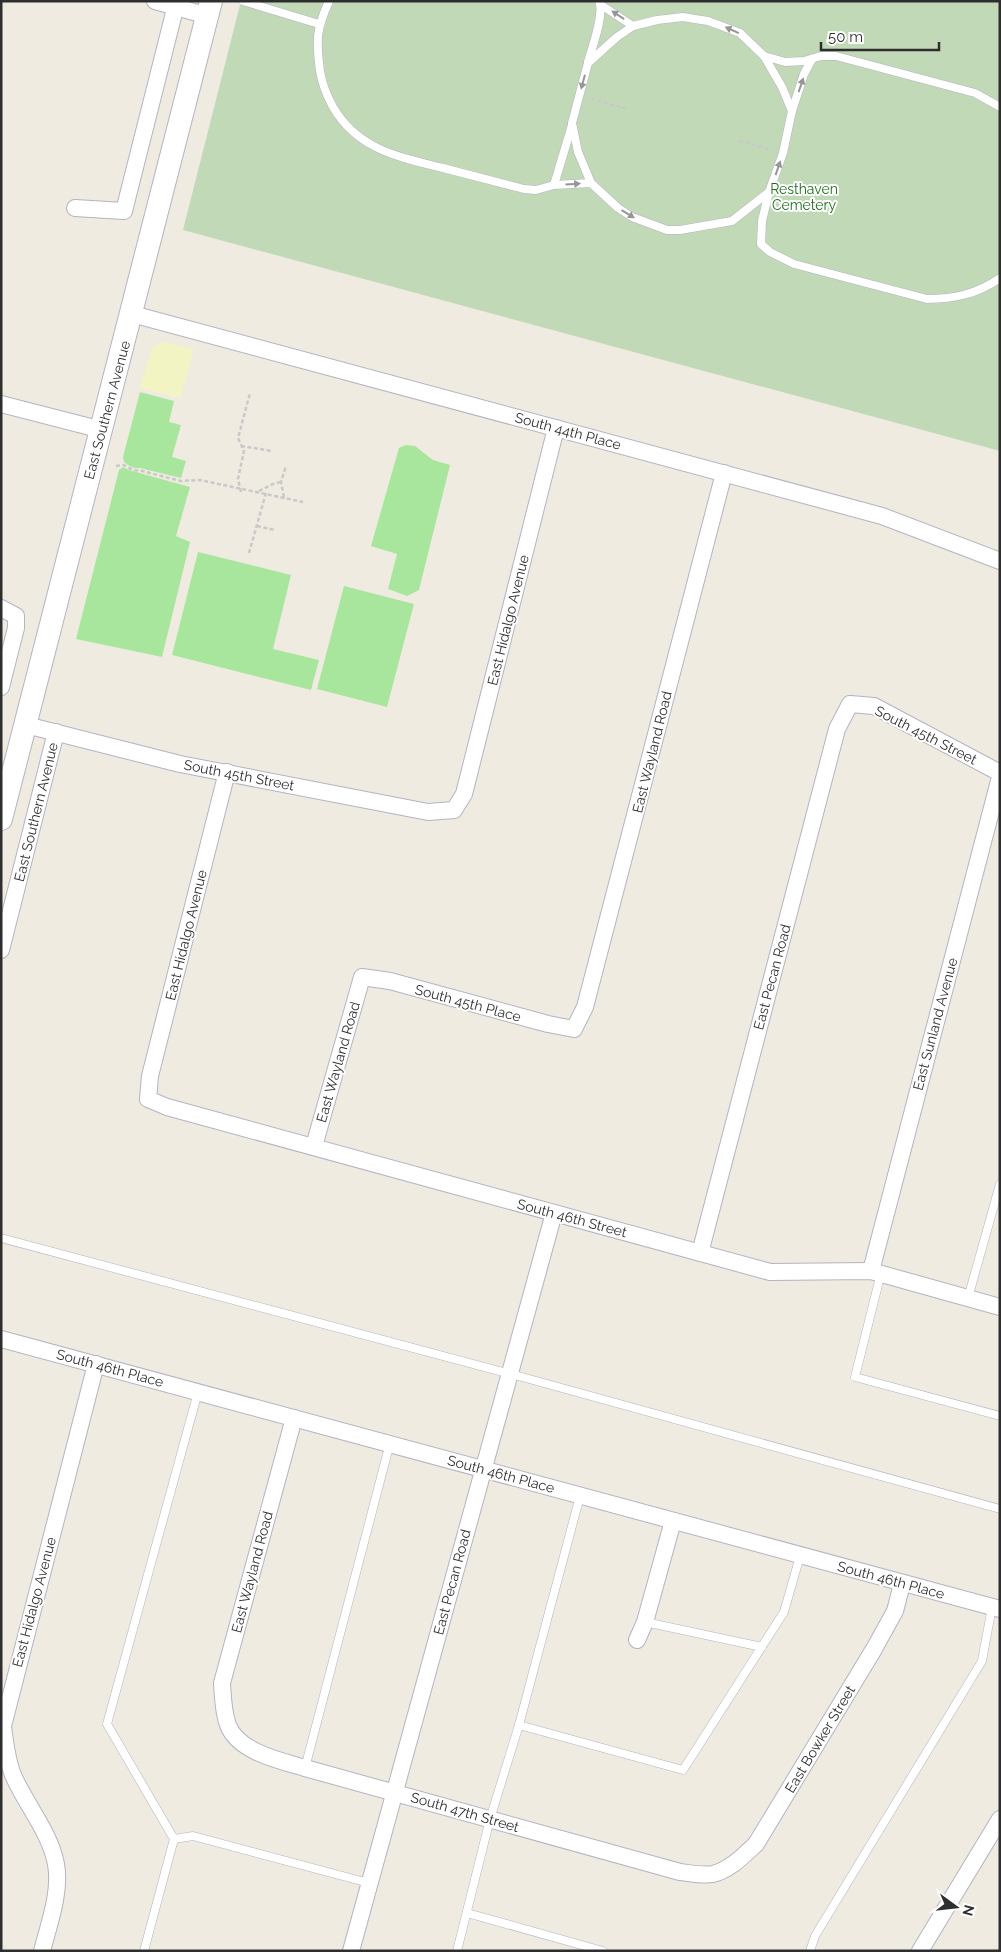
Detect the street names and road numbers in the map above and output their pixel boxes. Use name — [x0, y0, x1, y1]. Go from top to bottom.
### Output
street label: East Southern Avenue — [81, 339, 133, 481]
street label: South 44th Place — [513, 409, 623, 453]
street label: East Hidalgo Avenue — [484, 553, 532, 687]
street label: East Wayland Road — [629, 689, 675, 815]
street label: South 45th Street — [872, 702, 980, 768]
street label: East Southern Avenue — [11, 741, 61, 883]
street label: South 45th Street — [182, 756, 296, 794]
street label: East Hidalgo Avenue — [162, 868, 210, 1002]
street label: East Pecan Road — [750, 922, 794, 1032]
street label: East Sunland Avenue — [910, 956, 960, 1092]
street label: South 45th Place — [413, 981, 523, 1025]
street label: East Wayland Road — [313, 1000, 363, 1124]
street label: South 46th Street — [515, 1196, 629, 1240]
street label: South 46th Place — [55, 1346, 165, 1390]
street label: South 46th Place — [446, 1452, 556, 1496]
street label: East Wayland Road — [228, 1510, 276, 1634]
street label: East Pecan Road — [430, 1527, 474, 1637]
street label: East Hidalgo Avenue — [9, 1535, 59, 1669]
street label: South 46th Place — [836, 1558, 946, 1602]
street label: East Bowker Street — [782, 1682, 858, 1795]
street label: South 47th Street — [409, 1789, 521, 1835]

